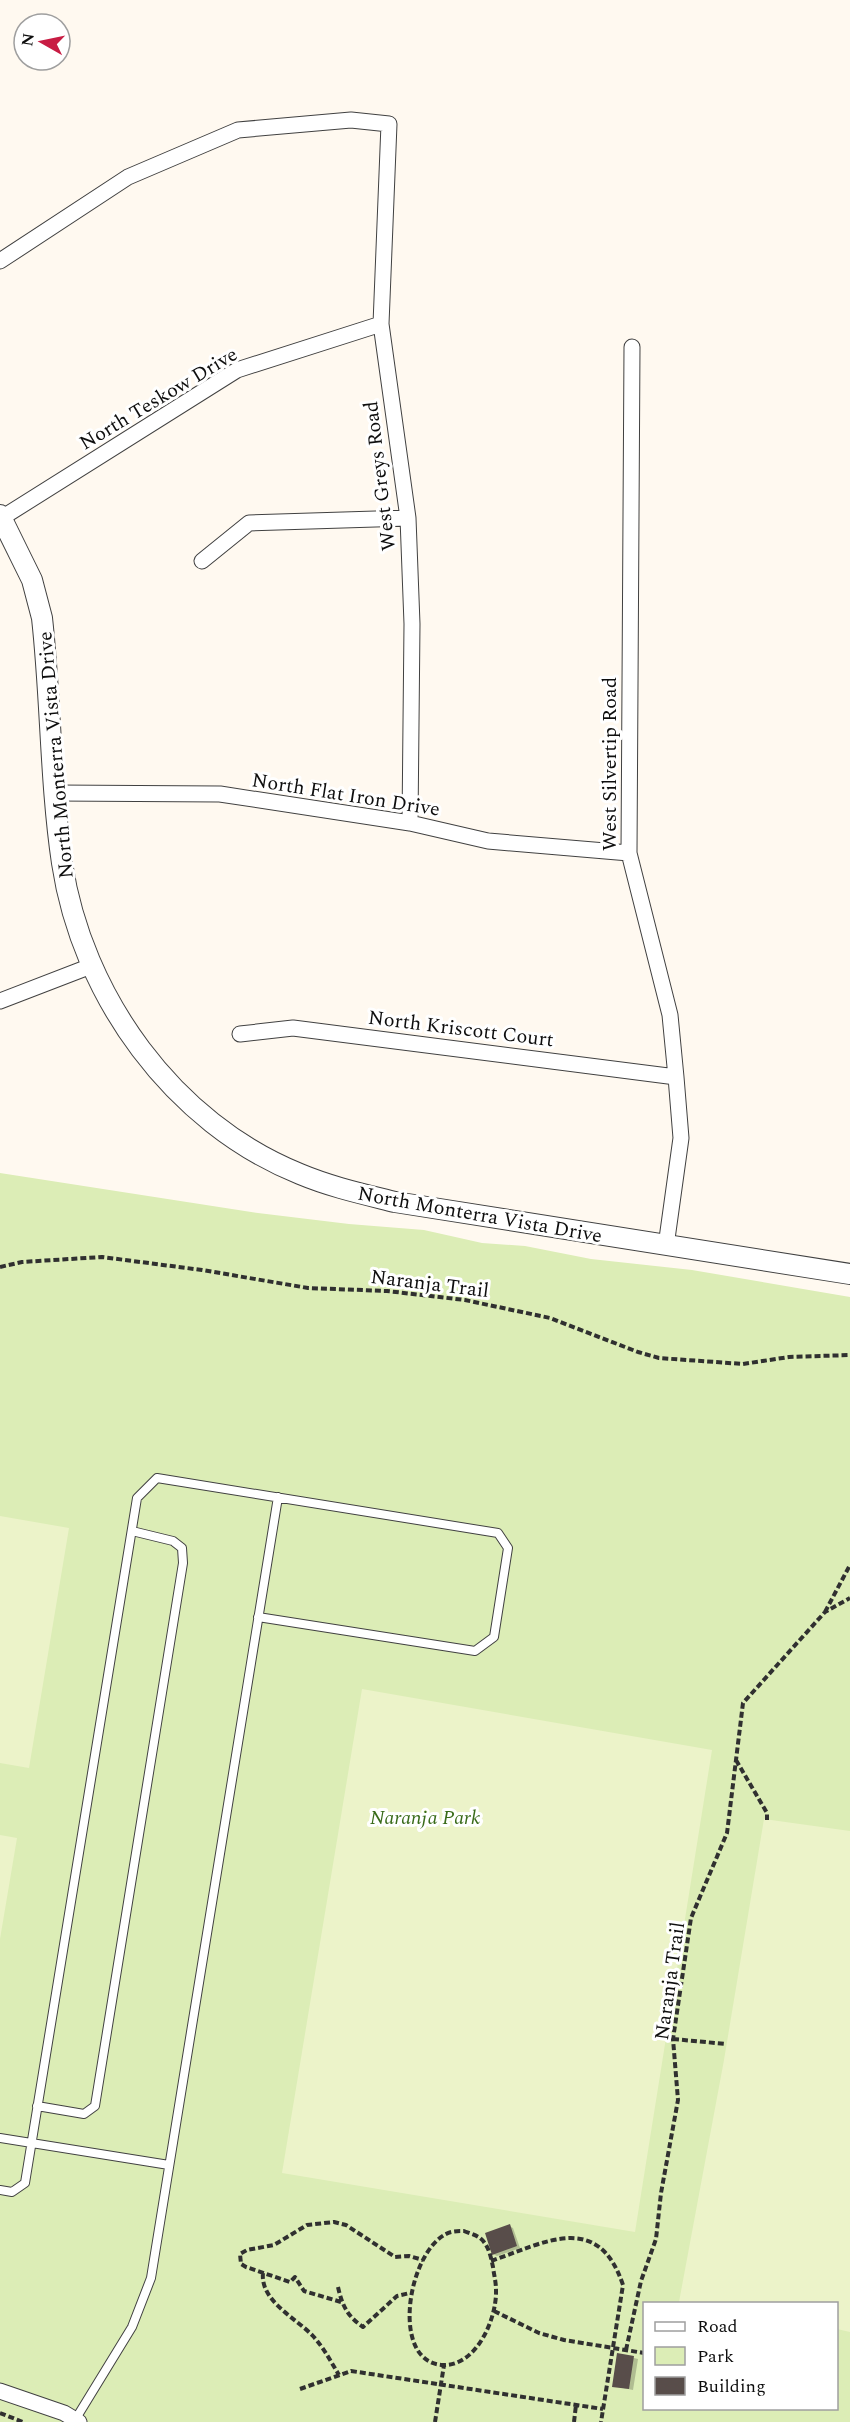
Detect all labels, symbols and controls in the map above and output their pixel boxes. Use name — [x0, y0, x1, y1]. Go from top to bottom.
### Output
north arrow — [12, 12, 72, 72]
text: N — [15, 31, 41, 48]
street label: North Teskow Drive — [74, 340, 243, 458]
street label: West Greys Road — [356, 399, 404, 553]
street label: North Monterra Vista Drive — [30, 630, 82, 880]
street label: West Silvertip Road — [595, 677, 625, 851]
street label: North Flat Iron Drive — [250, 765, 442, 825]
street label: North Kriscott Court — [366, 1003, 555, 1055]
street label: North Monterra Vista Drive — [355, 1179, 605, 1251]
street label: Naranja Trail — [369, 1262, 491, 1306]
park label: Naranja Park — [370, 1803, 481, 1833]
street label: Naranja Trail — [647, 1920, 693, 2042]
legend — [643, 2302, 838, 2410]
text: Road — [697, 2313, 738, 2340]
text: Park — [697, 2343, 734, 2370]
text: Building — [697, 2373, 766, 2400]

